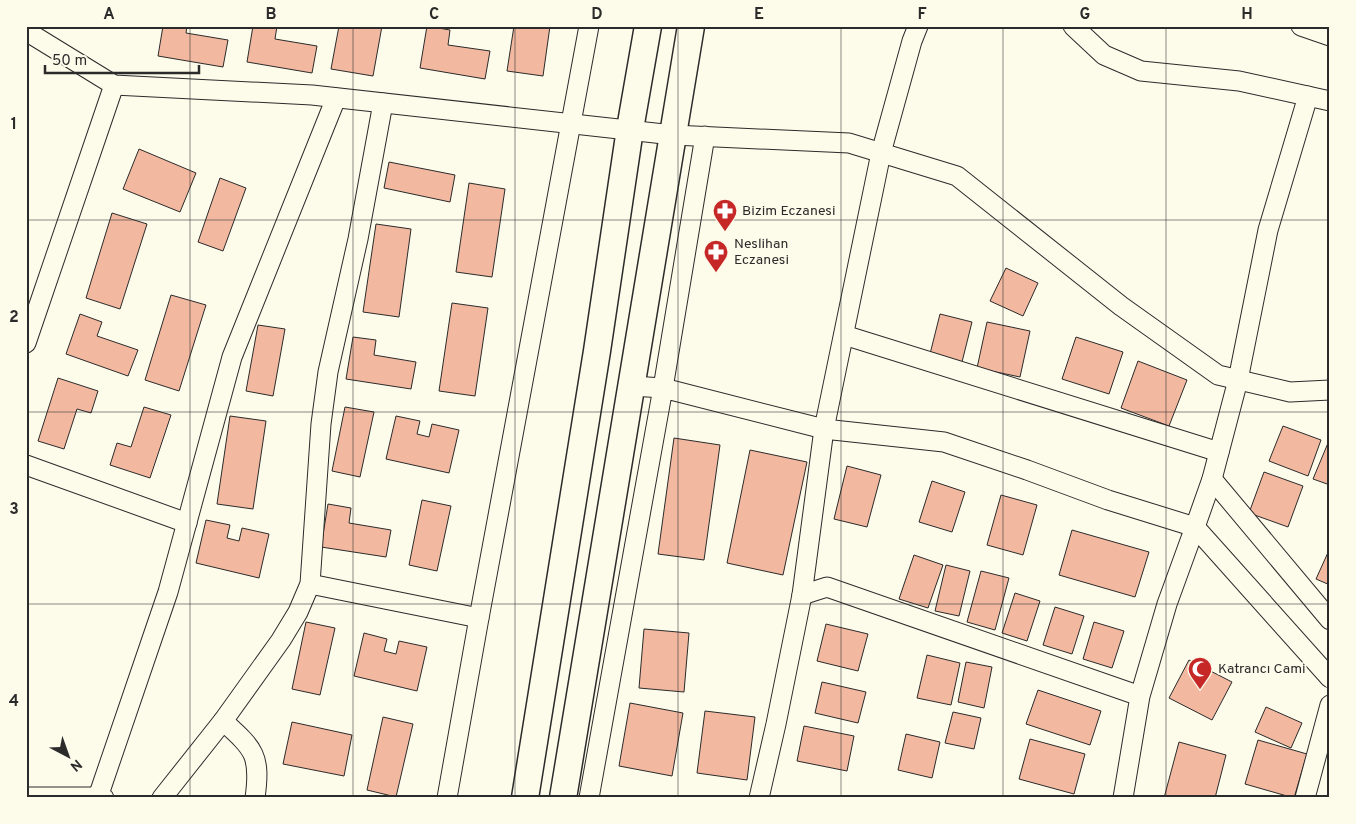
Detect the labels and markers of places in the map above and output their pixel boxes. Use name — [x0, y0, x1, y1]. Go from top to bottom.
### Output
pharmacy icon: Bizim Eczanesi — [712, 198, 738, 232]
place label: Bizim Eczanesi — [742, 203, 836, 220]
place label: Neslihan Eczanesi — [734, 236, 789, 269]
pharmacy icon: Neslihan Eczanesi — [703, 239, 729, 273]
mosque icon: Katrancı Cami — [1187, 656, 1213, 690]
place label: Katrancı Cami — [1218, 661, 1306, 678]

